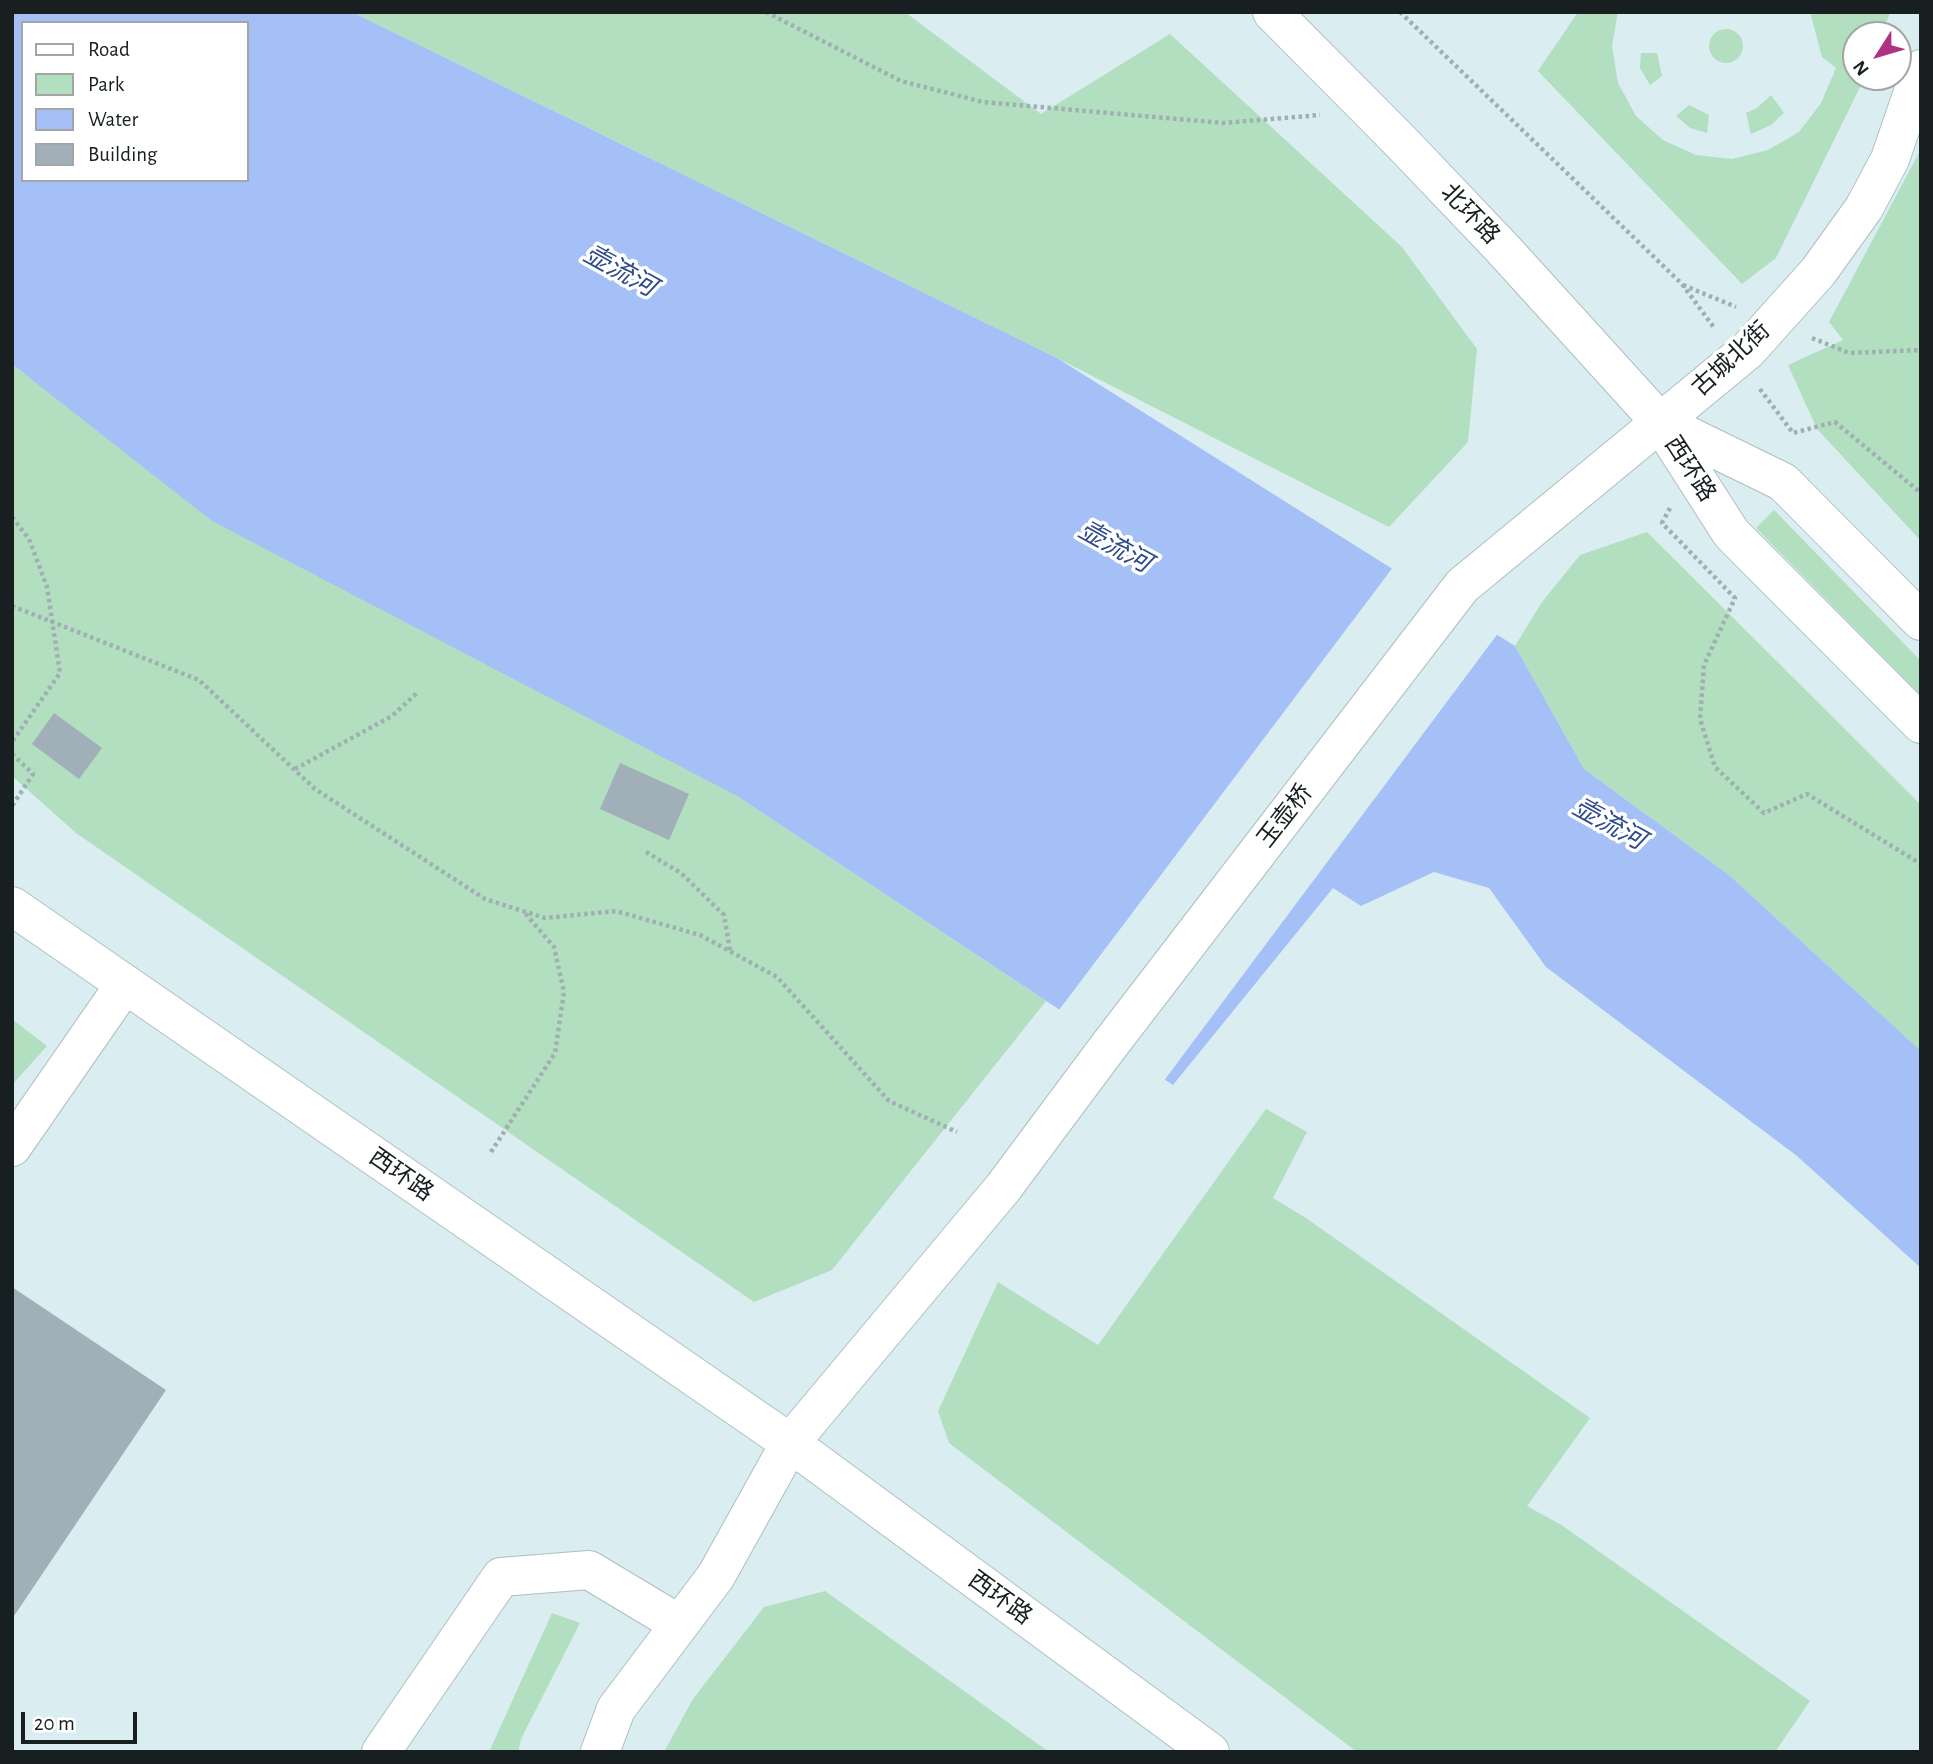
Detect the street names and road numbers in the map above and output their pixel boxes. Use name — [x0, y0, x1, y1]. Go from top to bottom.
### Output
street label: 北环路 — [1435, 178, 1505, 250]
street label: 古城北街 — [1686, 316, 1776, 402]
street label: 西环路 — [1658, 431, 1722, 507]
street label: 玉壶桥 — [1251, 779, 1319, 853]
street label: 西环路 — [363, 1143, 439, 1207]
street label: 西环路 — [962, 1565, 1038, 1631]

